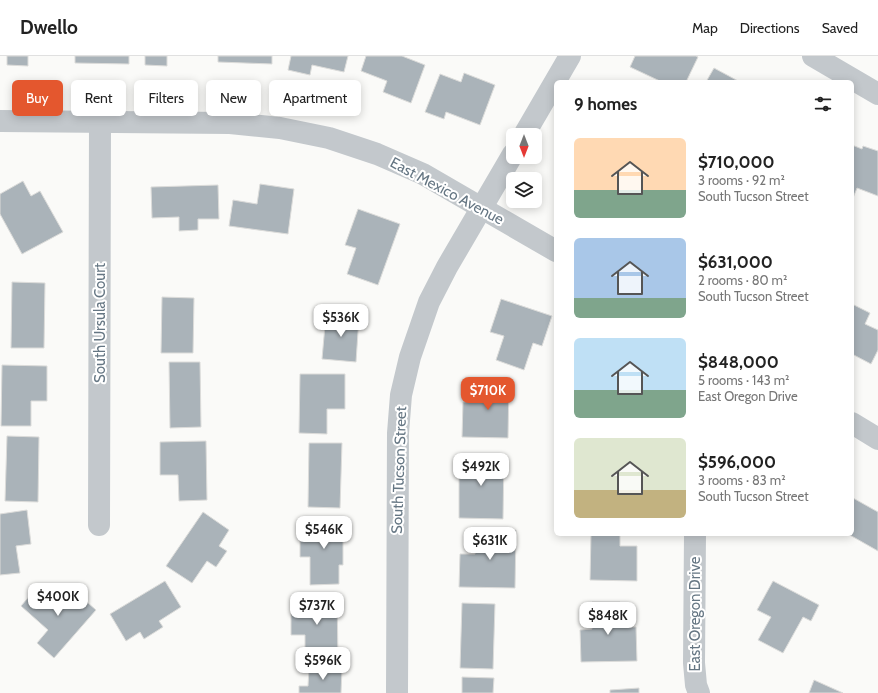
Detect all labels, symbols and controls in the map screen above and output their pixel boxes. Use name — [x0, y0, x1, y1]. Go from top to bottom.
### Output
text: Dwello — [20, 16, 78, 39]
text: Map — [692, 19, 718, 37]
text: Directions — [740, 19, 800, 37]
text: Saved — [822, 19, 858, 37]
chip: Buy — [12, 80, 63, 116]
chip: Rent — [71, 80, 126, 116]
chip: Filters — [134, 80, 198, 116]
chip: New — [206, 80, 261, 116]
chip: Apartment — [269, 80, 361, 116]
icon: filters — [812, 93, 834, 115]
text: 9 homes — [574, 94, 637, 114]
north arrow — [506, 128, 542, 164]
map controls — [506, 128, 542, 208]
text: $710,000 — [698, 152, 774, 172]
street label: East Mexico Avenue — [387, 153, 507, 229]
icon: home — [606, 154, 654, 202]
button: layers — [506, 172, 542, 208]
text: 3 rooms · 92 m² — [698, 172, 785, 188]
text: South Tucson Street — [698, 188, 809, 204]
text: $631,000 — [698, 252, 773, 272]
icon: home — [606, 254, 654, 302]
street label: South Ursula Court — [91, 263, 109, 383]
text: 2 rooms · 80 m² — [698, 272, 787, 288]
text: South Tucson Street — [698, 288, 809, 304]
pin: $536K — [313, 304, 369, 338]
text: $536K — [323, 309, 360, 325]
text: $848,000 — [698, 352, 779, 372]
icon: home — [606, 354, 654, 402]
text: 5 rooms · 143 m² — [698, 372, 789, 388]
pin: $710K — [460, 377, 516, 411]
text: $710K — [470, 382, 506, 398]
text: East Oregon Drive — [698, 388, 798, 404]
street label: South Tucson Street — [388, 406, 410, 534]
text: $596,000 — [698, 452, 776, 472]
pin: $492K — [453, 453, 509, 487]
icon: home — [606, 454, 654, 502]
text: $492K — [462, 458, 500, 474]
text: 3 rooms · 83 m² — [698, 472, 785, 488]
text: South Tucson Street — [698, 488, 809, 504]
pin: $546K — [296, 516, 352, 550]
text: $546K — [305, 521, 343, 537]
pin: $631K — [462, 527, 518, 561]
text: $631K — [473, 532, 507, 548]
street label: East Oregon Drive — [686, 556, 704, 671]
pin: $400K — [30, 583, 86, 617]
text: $400K — [37, 588, 79, 604]
pin: $737K — [289, 592, 345, 626]
text: $737K — [299, 597, 335, 613]
pin: $848K — [580, 602, 636, 636]
text: $848K — [588, 607, 628, 623]
pin: $596K — [295, 647, 351, 681]
text: $596K — [304, 652, 342, 668]

